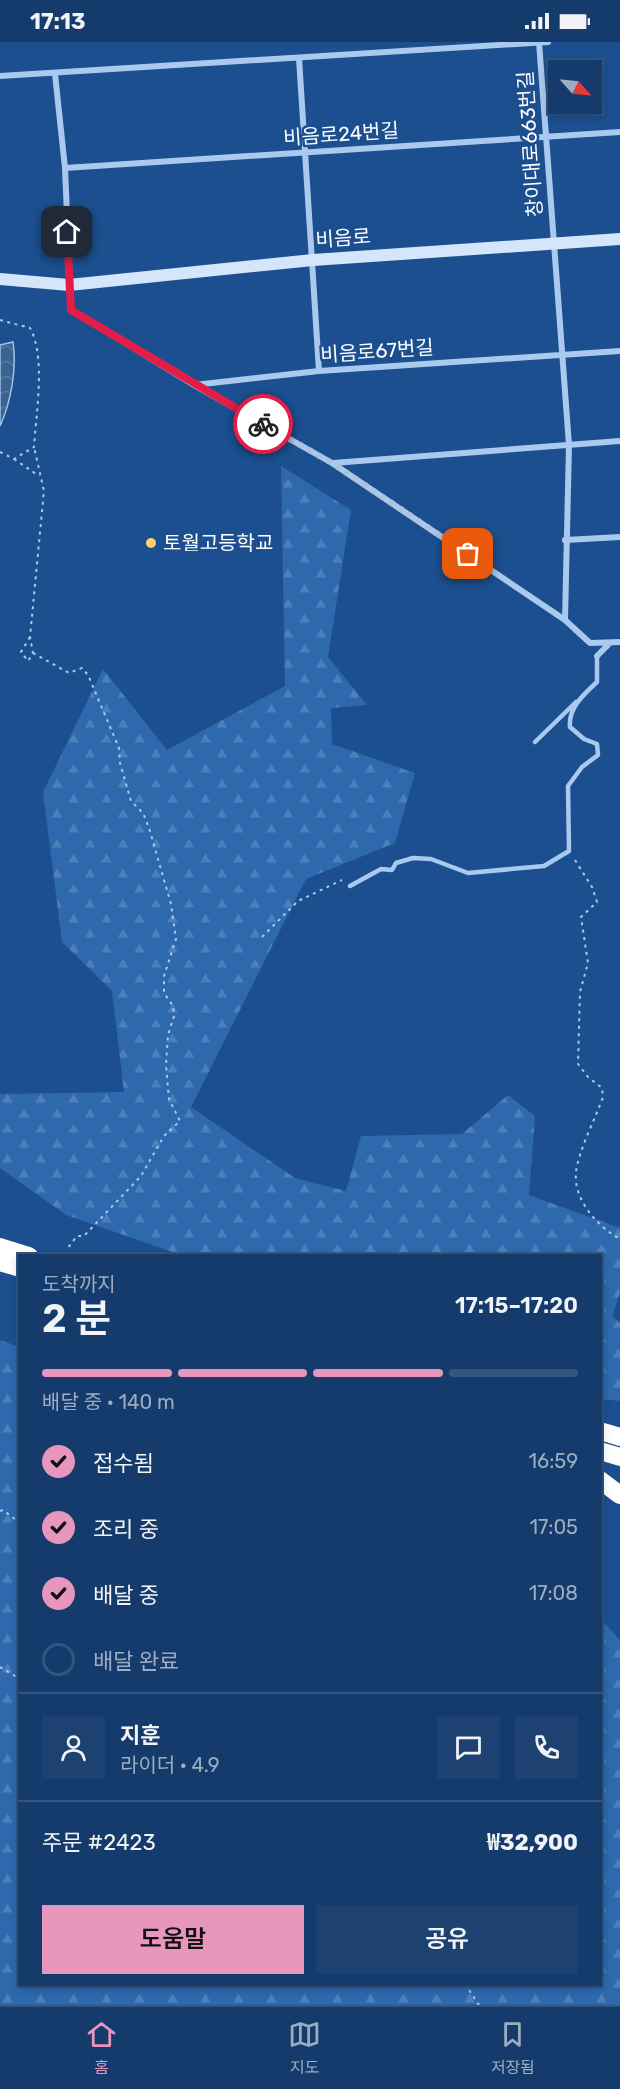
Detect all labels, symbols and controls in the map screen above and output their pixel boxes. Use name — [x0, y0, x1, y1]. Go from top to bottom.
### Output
text: 17:13 — [30, 8, 85, 35]
north arrow — [548, 60, 602, 114]
map controls — [548, 60, 602, 114]
street label: 창이대로663번길 — [513, 70, 547, 218]
street label: 비음로24번길 — [282, 118, 400, 150]
pin — [41, 206, 92, 257]
icon: home — [50, 215, 83, 248]
street label: 비음로 — [315, 224, 371, 252]
street label: 비음로67번길 — [319, 335, 435, 367]
courier — [233, 394, 293, 454]
icon: bike — [247, 408, 280, 441]
pin — [442, 528, 493, 579]
place label: 토월고등학교 — [163, 531, 273, 555]
marker: 토월고등학교 — [144, 536, 158, 550]
icon: bag — [451, 537, 484, 570]
text: 도착까지 — [42, 1272, 116, 1296]
text: 17:15–17:20 — [455, 1292, 578, 1319]
text: 2 분 — [42, 1296, 111, 1342]
text: 배달 중 · 140 m — [42, 1390, 175, 1414]
icon: check — [42, 1445, 75, 1478]
text: 16:59 — [529, 1449, 578, 1473]
text: 접수됨 — [93, 1450, 154, 1477]
icon: check — [42, 1511, 75, 1544]
text: 17:05 — [529, 1515, 578, 1539]
text: 조리 중 — [93, 1516, 159, 1543]
icon: check — [42, 1577, 75, 1610]
text: 17:08 — [529, 1581, 578, 1605]
text: 배달 중 — [93, 1582, 159, 1609]
text: 배달 완료 — [93, 1648, 179, 1675]
button: person — [42, 1716, 105, 1779]
button: chat — [437, 1716, 500, 1779]
button: phone — [515, 1716, 578, 1779]
text: 지훈 — [120, 1722, 160, 1749]
text: 라이더 · 4.9 — [120, 1753, 220, 1777]
text: 주문 #2423 — [42, 1829, 156, 1856]
text: ₩32,900 — [487, 1829, 578, 1856]
button: 도움말 — [42, 1905, 304, 1974]
button: 공유 — [316, 1905, 578, 1974]
tab: 홈 — [85, 2018, 118, 2078]
tab: 지도 — [288, 2018, 321, 2078]
tab: 저장됨 — [491, 2018, 535, 2078]

